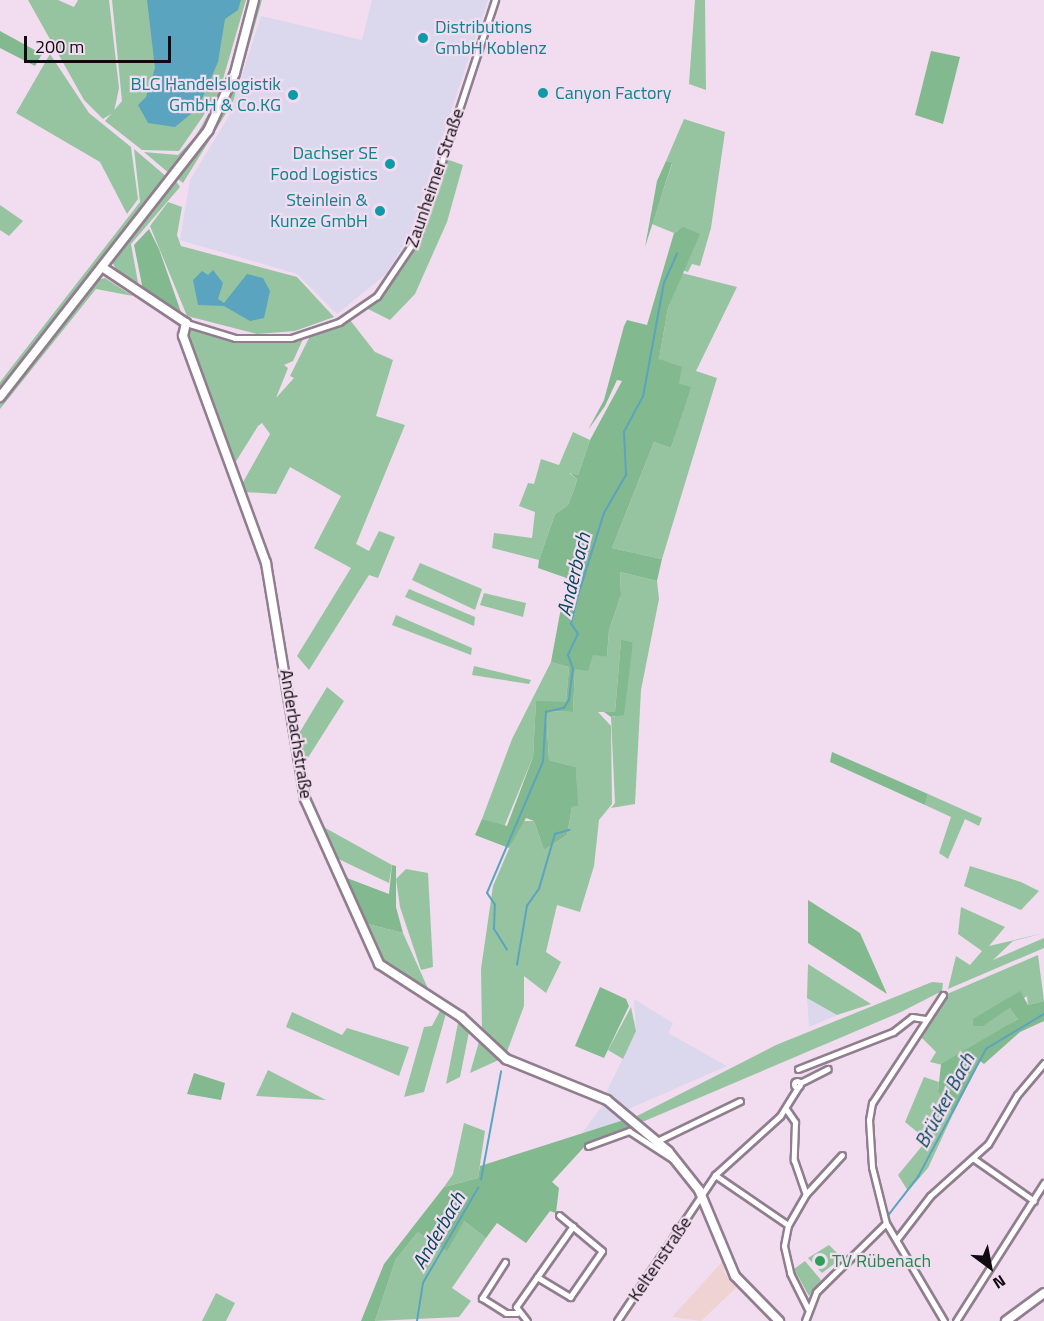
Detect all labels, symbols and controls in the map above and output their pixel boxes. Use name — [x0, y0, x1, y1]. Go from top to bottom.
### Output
place label: Distributions GmbH Koblenz — [435, 17, 547, 60]
scale bar — [27, 24, 174, 62]
marker: Distributions GmbH Koblenz — [416, 31, 430, 45]
text: 200 m — [35, 33, 84, 60]
place label: BLG Handelslogistik GmbH & Co.KG — [131, 74, 281, 116]
place label: Canyon Factory — [555, 82, 672, 104]
marker: Canyon Factory — [536, 86, 550, 100]
marker: BLG Handelslogistik GmbH & Co.KG — [286, 88, 300, 102]
street label: Zaunheimer Straße — [401, 106, 469, 250]
place label: Dachser SE Food Logistics — [270, 143, 378, 186]
marker: Dachser SE Food Logistics — [383, 157, 397, 171]
place label: Steinlein & Kunze GmbH — [270, 190, 368, 232]
marker: Steinlein & Kunze GmbH — [373, 204, 387, 218]
water label: Anderbach — [551, 530, 595, 618]
street label: Anderbachstraße — [275, 668, 317, 800]
water label: Brücker Bach — [909, 1048, 979, 1152]
water label: Anderbach — [406, 1187, 470, 1273]
street label: Keltenstraße — [624, 1212, 696, 1306]
north arrow — [960, 1237, 1020, 1297]
place label: TV Rübenach — [832, 1250, 931, 1272]
marker: TV Rübenach — [813, 1254, 827, 1268]
text: N — [988, 1269, 1011, 1295]

